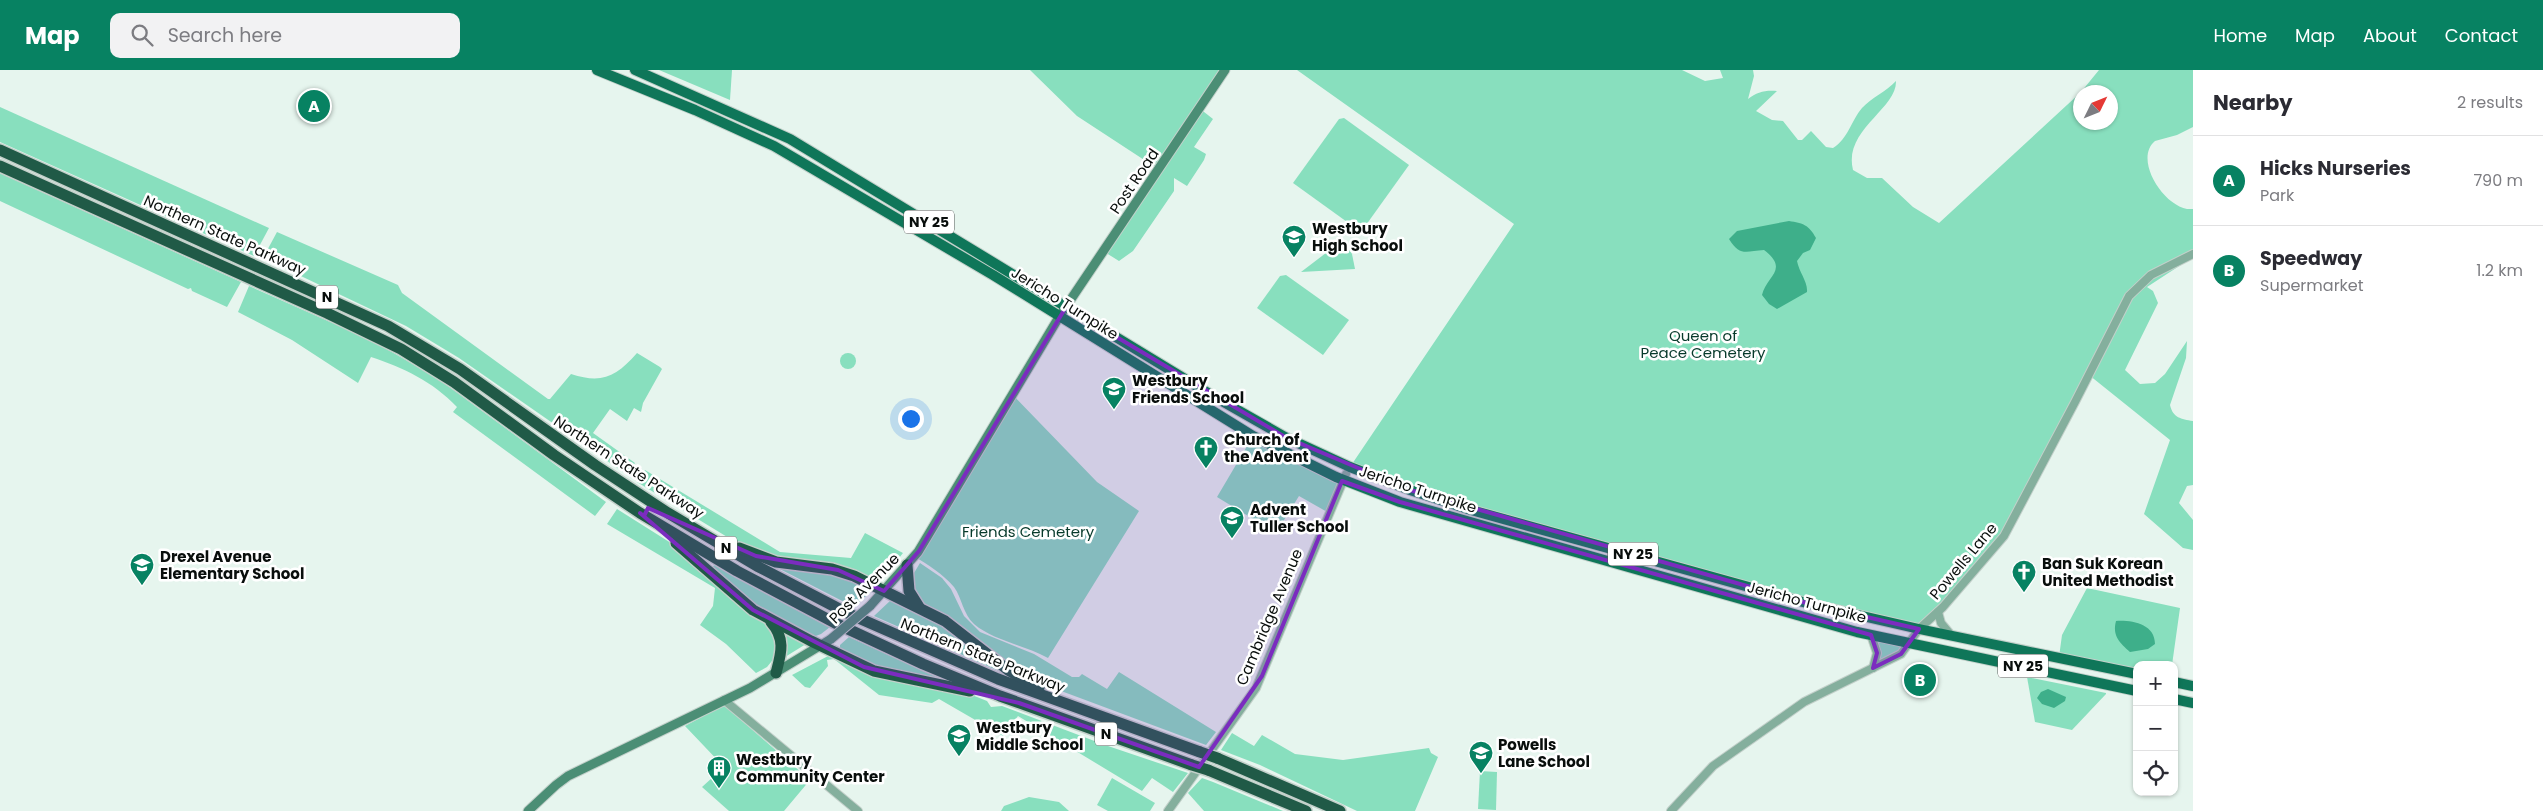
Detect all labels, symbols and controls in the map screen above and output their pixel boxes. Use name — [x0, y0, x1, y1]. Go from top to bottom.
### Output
search box — [110, 13, 460, 58]
text: Map — [25, 19, 80, 52]
icon: search — [128, 21, 156, 49]
text: Search here — [168, 22, 282, 49]
text: Home — [2213, 23, 2267, 48]
text: Map — [2295, 23, 2335, 48]
text: About — [2363, 23, 2417, 48]
text: Contact — [2445, 23, 2518, 48]
north arrow — [2073, 85, 2118, 130]
pin: A — [298, 87, 330, 125]
text: Nearby — [2213, 88, 2293, 117]
text: 2 results — [2457, 91, 2523, 114]
street label: Post Road — [1104, 144, 1164, 218]
text: Hicks Nurseries — [2260, 155, 2411, 182]
text: A — [2223, 169, 2235, 192]
text: 790 m — [2473, 169, 2523, 192]
text: Park — [2260, 184, 2294, 207]
street label: Northern State Parkway — [141, 190, 310, 281]
road number: NY 25 — [904, 210, 954, 233]
place label: Westbury High School — [1312, 218, 1403, 256]
school or university icon: Westbury High School — [1281, 224, 1307, 258]
text: Speedway — [2260, 245, 2362, 272]
text: B — [2224, 259, 2234, 282]
text: 1.2 km — [2476, 259, 2523, 282]
street label: Jericho Turnpike — [1007, 262, 1123, 344]
text: Supermarket — [2260, 274, 2364, 297]
road number: N — [316, 286, 338, 308]
park label: Queen of Peace Cemetery — [1641, 325, 1766, 363]
place label: Westbury Friends School — [1132, 370, 1244, 408]
school or university icon: Westbury Friends School — [1101, 376, 1127, 410]
your location — [898, 406, 924, 432]
street label: Northern State Parkway — [550, 410, 709, 524]
place label: Church of the Advent — [1224, 429, 1309, 467]
church icon: Church of the Advent — [1193, 435, 1219, 469]
street label: Jericho Turnpike — [1356, 460, 1480, 518]
place label: Advent Tuller School — [1250, 499, 1349, 537]
school or university icon: Advent Tuller School — [1219, 505, 1245, 539]
street label: Powells Lane — [1925, 518, 2001, 604]
park label: Friends Cemetery — [962, 521, 1095, 542]
road number: N — [715, 536, 737, 559]
road number: NY 25 — [1608, 542, 1658, 566]
street label: Cambridge Avenue — [1231, 545, 1307, 689]
place label: Drexel Avenue Elementary School — [160, 546, 304, 584]
street label: Post Avenue — [824, 548, 904, 628]
school or university icon: Drexel Avenue Elementary School — [129, 552, 155, 586]
place label: Ban Suk Korean United Methodist — [2042, 553, 2174, 591]
church icon: Ban Suk Korean United Methodist — [2011, 559, 2037, 593]
street label: Jericho Turnpike — [1745, 576, 1869, 628]
street label: Northern State Parkway — [898, 612, 1069, 698]
road number: NY 25 — [1998, 654, 2048, 678]
pin: B — [1904, 661, 1936, 699]
map controls — [2133, 661, 2178, 796]
button: + — [2133, 661, 2178, 706]
button: − — [2133, 706, 2178, 751]
place label: Westbury Middle School — [976, 717, 1083, 755]
road number: N — [1095, 722, 1117, 746]
school or university icon: Westbury Middle School — [946, 723, 972, 757]
place label: Powells Lane School — [1498, 734, 1590, 772]
school or university icon: Powells Lane School — [1468, 740, 1494, 774]
place label: Westbury Community Center — [736, 749, 885, 787]
button: locate — [2133, 751, 2178, 796]
building icon: Westbury Community Center — [706, 755, 732, 789]

